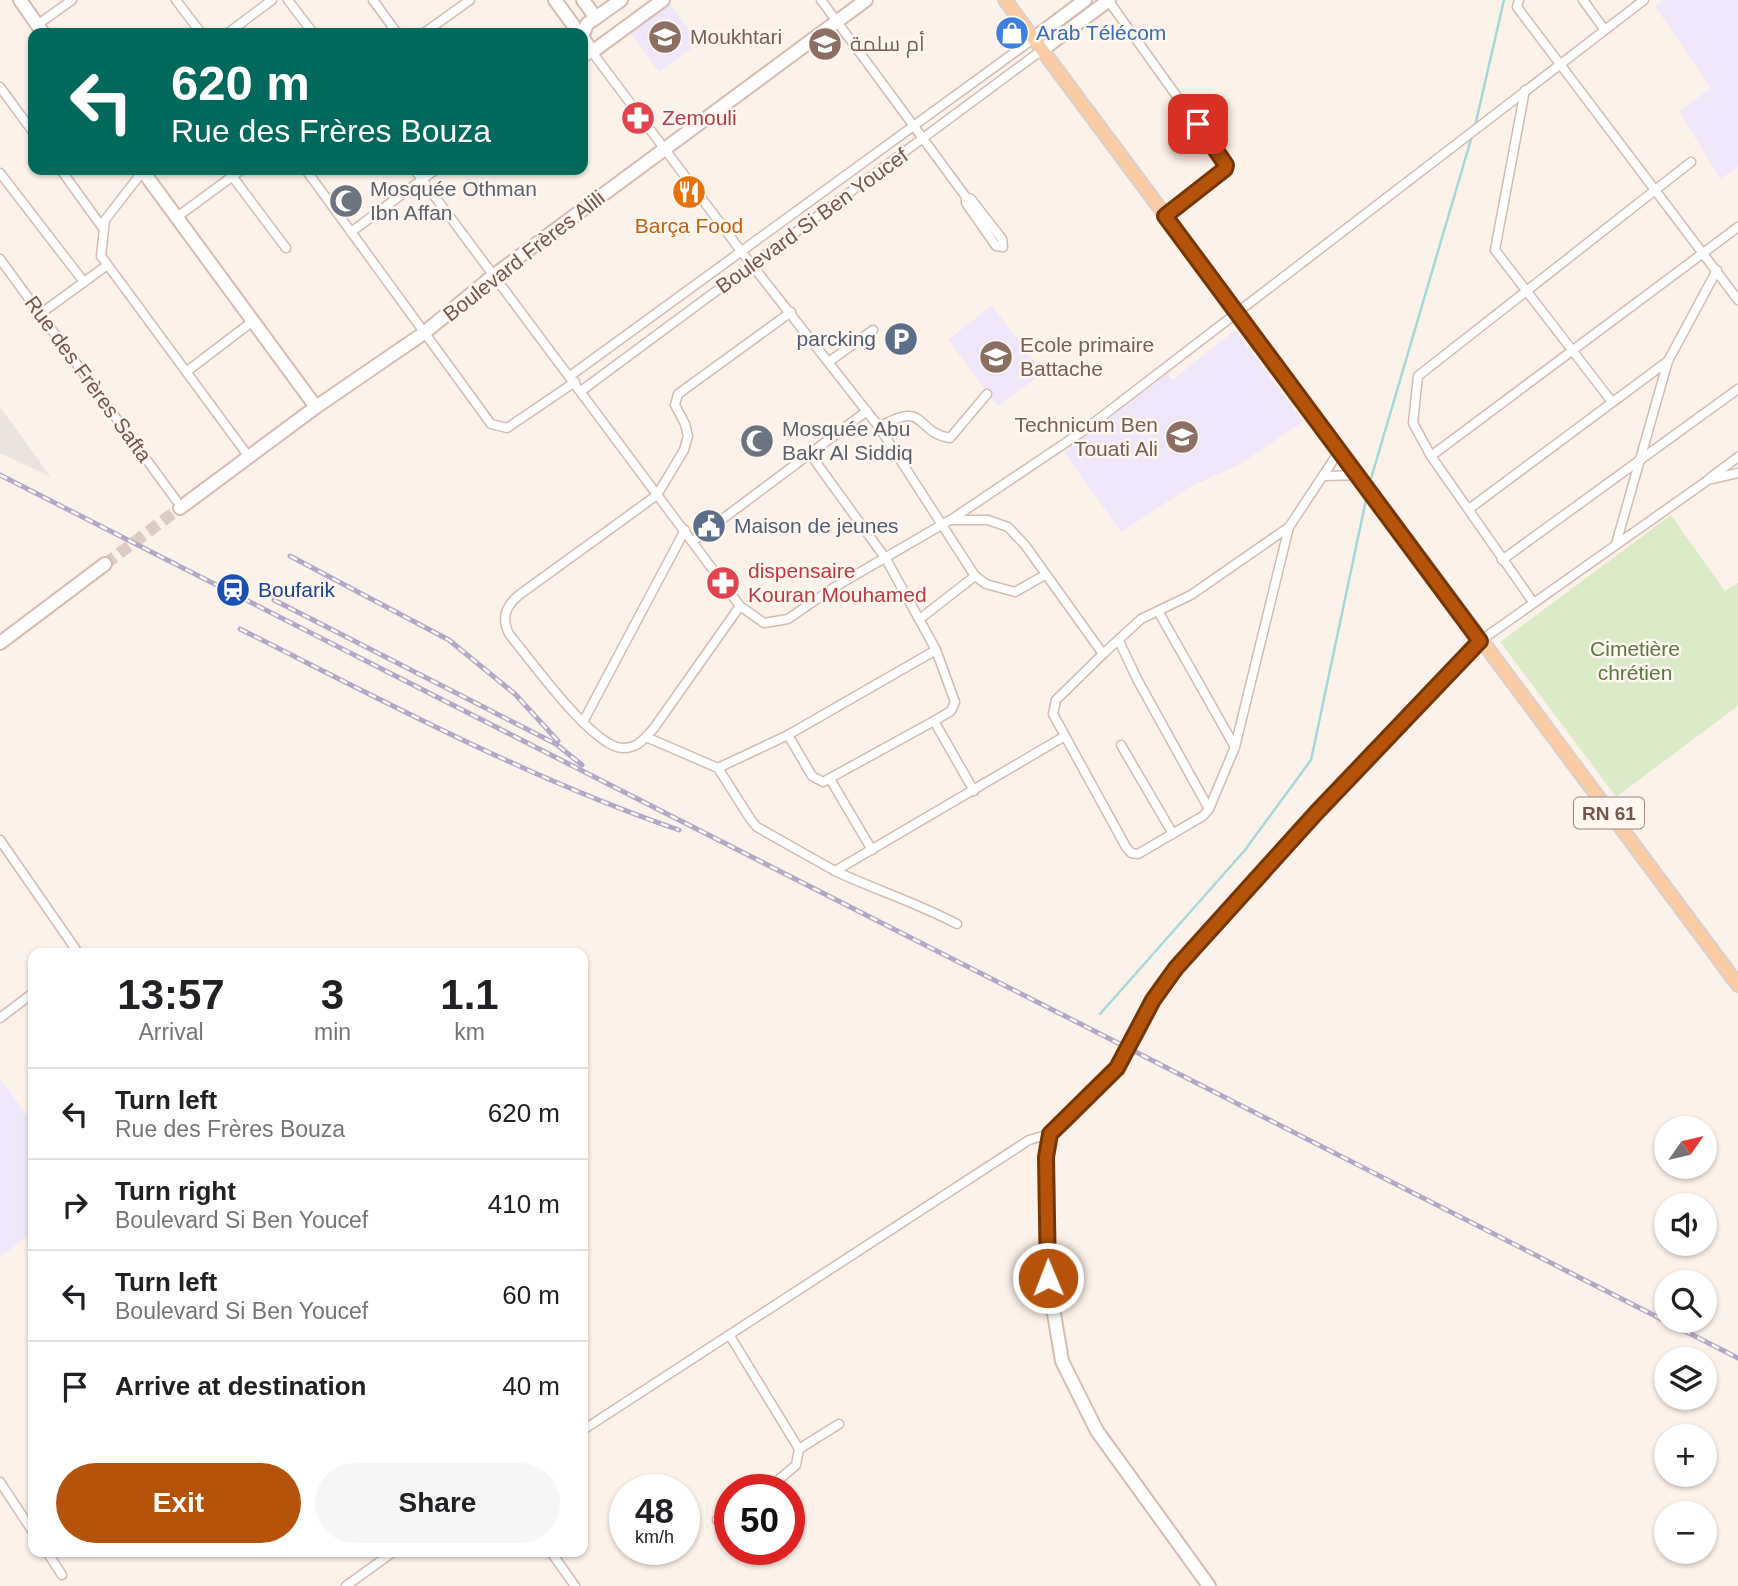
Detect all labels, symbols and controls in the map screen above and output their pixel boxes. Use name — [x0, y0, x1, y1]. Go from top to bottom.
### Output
shop icon: Arab Télécom — [993, 14, 1031, 52]
school or university icon: Moukhtari — [646, 18, 684, 56]
place label: Arab Télécom — [1036, 21, 1166, 44]
place label: Moukhtari — [690, 25, 782, 48]
school or university icon: أم سلمة — [806, 25, 844, 63]
place label: أم سلمة — [850, 31, 925, 58]
icon: left — [56, 56, 147, 147]
text: 620 m — [171, 56, 310, 110]
pin — [1168, 94, 1228, 154]
pharmacy icon: Zemouli — [619, 99, 657, 137]
icon: arrive — [1179, 105, 1217, 143]
place label: Zemouli — [662, 106, 737, 129]
text: Rue des Frères Bouza — [171, 113, 491, 149]
street label: Boulevard Si Ben Youcef — [711, 143, 912, 298]
restaurant icon: Barça Food — [670, 173, 708, 211]
place label: Mosquée Othman Ibn Affan — [370, 177, 537, 224]
mosque icon: Mosquée Othman Ibn Affan — [327, 182, 365, 220]
street label: Boulevard Frères Alili — [438, 185, 609, 326]
place label: Barça Food — [635, 214, 743, 237]
street label: Rue des Frères Safta — [20, 291, 157, 466]
parking icon: parcking — [882, 320, 920, 358]
place label: parcking — [797, 327, 876, 350]
place label: Ecole primaire Battache — [1020, 333, 1154, 380]
school or university icon: Ecole primaire Battache — [977, 338, 1015, 376]
place label: Technicum Ben Touati Ali — [1014, 413, 1158, 460]
place label: Mosquée Abu Bakr Al Siddiq — [782, 417, 913, 464]
school or university icon: Technicum Ben Touati Ali — [1163, 418, 1201, 456]
mosque icon: Mosquée Abu Bakr Al Siddiq — [738, 422, 776, 460]
public building icon: Maison de jeunes — [690, 507, 728, 545]
place label: Maison de jeunes — [734, 514, 899, 537]
place label: dispensaire Kouran Mouhamed — [748, 559, 927, 606]
pharmacy icon: dispensaire Kouran Mouhamed — [704, 564, 742, 602]
station icon: Boufarik — [214, 571, 252, 609]
place label: Boufarik — [258, 578, 336, 601]
park label: Cimetière chrétien — [1590, 637, 1680, 684]
road number: RN 61 — [1574, 798, 1644, 828]
text: 13:57 — [117, 971, 225, 1018]
text: 3 — [321, 971, 344, 1018]
text: 1.1 — [440, 971, 499, 1018]
text: Arrival — [138, 1019, 204, 1045]
text: min — [314, 1019, 351, 1045]
text: km — [454, 1019, 485, 1045]
text: Turn left — [115, 1085, 217, 1115]
icon: left — [56, 1095, 94, 1133]
text: 620 m — [488, 1098, 560, 1128]
text: Rue des Frères Bouza — [115, 1116, 345, 1142]
north arrow — [1654, 1116, 1717, 1180]
map controls — [1654, 1116, 1717, 1564]
text: Turn right — [115, 1176, 236, 1206]
icon: right — [56, 1186, 94, 1224]
text: 410 m — [488, 1189, 560, 1219]
button: sound — [1654, 1193, 1717, 1256]
text: Boulevard Si Ben Youcef — [115, 1207, 368, 1233]
position arrow — [1011, 1241, 1085, 1315]
text: Turn left — [115, 1267, 217, 1297]
button: search — [1654, 1270, 1717, 1333]
icon: left — [56, 1277, 94, 1315]
text: 60 m — [502, 1280, 560, 1310]
text: Boulevard Si Ben Youcef — [115, 1298, 368, 1324]
button: layers — [1654, 1347, 1717, 1410]
icon: arrive — [56, 1368, 94, 1406]
text: Arrive at destination — [115, 1371, 366, 1401]
text: 40 m — [502, 1371, 560, 1401]
button: + — [1654, 1424, 1717, 1487]
button: Exit — [56, 1463, 301, 1543]
button: Share — [315, 1463, 560, 1543]
speed limit sign: 50 — [714, 1474, 805, 1565]
text: 48 — [635, 1491, 674, 1530]
button: − — [1654, 1501, 1717, 1564]
text: km/h — [635, 1527, 674, 1547]

